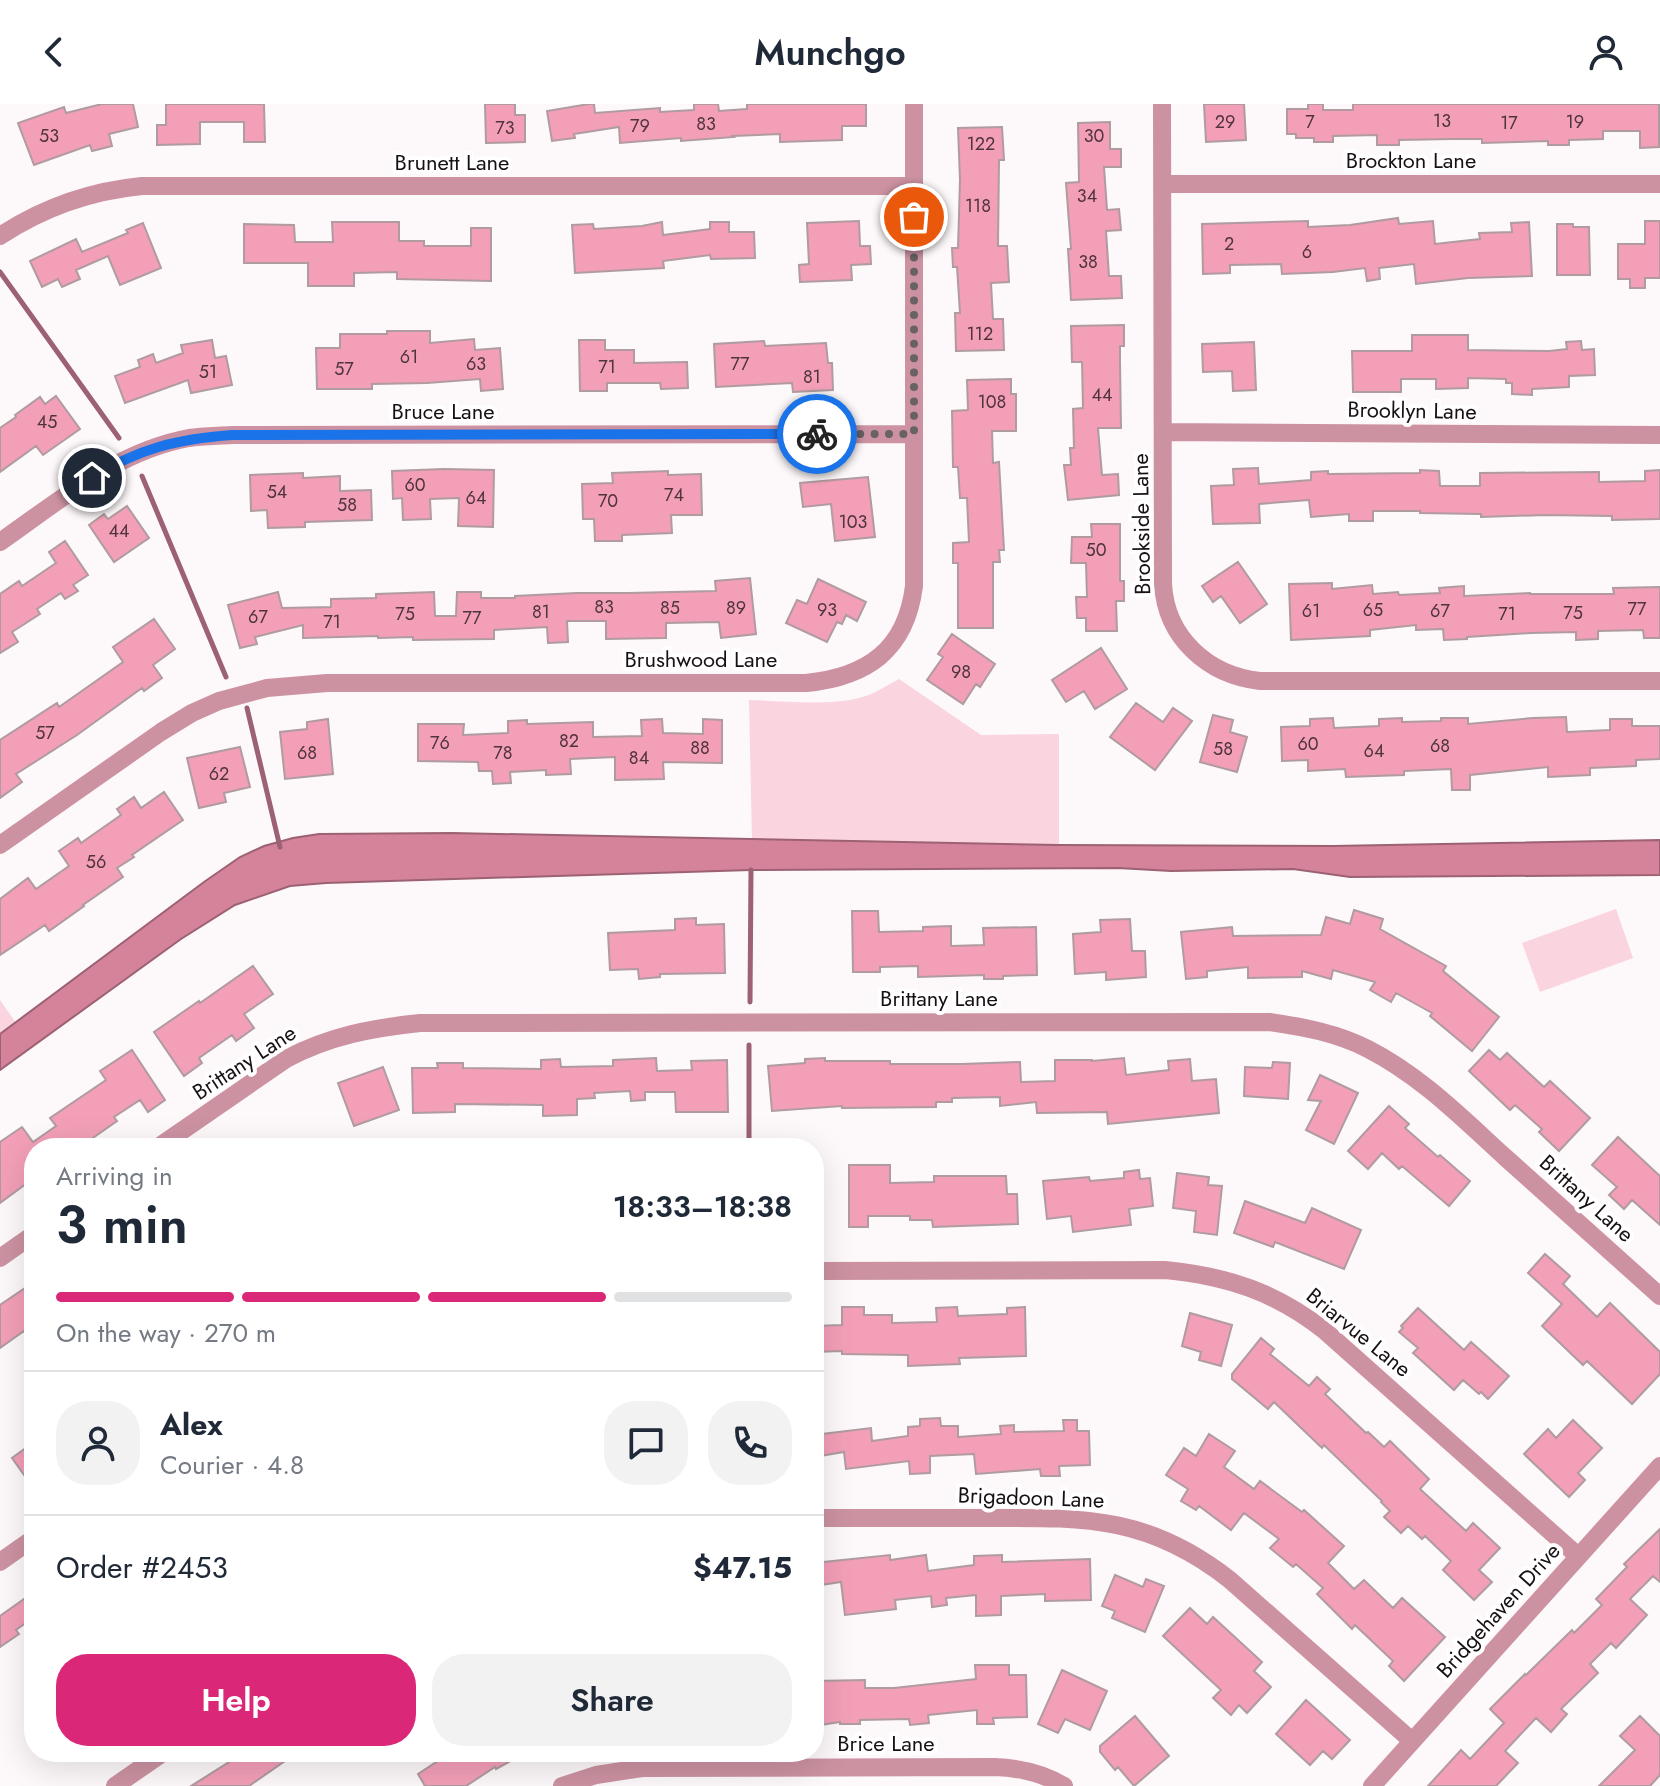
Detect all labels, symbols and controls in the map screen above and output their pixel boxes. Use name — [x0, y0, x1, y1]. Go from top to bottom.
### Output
text: Munchgo — [754, 26, 906, 78]
icon: back — [32, 30, 76, 74]
icon: person — [1584, 30, 1628, 74]
house number: 13 — [1433, 108, 1451, 134]
house number: 29 — [1215, 109, 1235, 135]
house number: 7 — [1305, 109, 1315, 135]
house number: 19 — [1566, 109, 1584, 135]
house number: 17 — [1500, 110, 1518, 136]
house number: 83 — [696, 111, 716, 137]
house number: 79 — [630, 113, 650, 139]
house number: 73 — [495, 115, 515, 141]
house number: 53 — [39, 123, 59, 149]
house number: 30 — [1084, 123, 1105, 149]
house number: 122 — [967, 131, 995, 157]
street label: Brockton Lane — [1346, 144, 1476, 176]
street label: Brunett Lane — [395, 146, 509, 178]
pin — [880, 183, 948, 251]
house number: 34 — [1077, 183, 1097, 209]
house number: 118 — [965, 193, 991, 219]
icon: bag — [892, 195, 936, 239]
house number: 2 — [1224, 231, 1234, 257]
house number: 6 — [1302, 239, 1312, 265]
house number: 38 — [1078, 249, 1098, 275]
house number: 112 — [967, 321, 993, 347]
house number: 61 — [400, 344, 418, 370]
house number: 63 — [466, 351, 486, 377]
house number: 77 — [731, 351, 750, 377]
house number: 71 — [598, 354, 616, 380]
house number: 57 — [334, 356, 354, 382]
house number: 51 — [199, 359, 217, 385]
house number: 81 — [803, 364, 821, 390]
house number: 44 — [1092, 382, 1113, 408]
house number: 108 — [978, 389, 1006, 415]
street label: Brooklyn Lane — [1347, 393, 1477, 427]
courier — [777, 394, 857, 474]
street label: Bruce Lane — [391, 395, 495, 427]
house number: 45 — [37, 409, 57, 435]
icon: bike — [795, 412, 839, 456]
pin — [58, 444, 126, 512]
street label: Brookside Lane — [1124, 453, 1158, 595]
icon: home — [70, 456, 114, 500]
house number: 60 — [404, 472, 426, 498]
house number: 54 — [267, 479, 287, 505]
house number: 74 — [664, 482, 684, 508]
house number: 64 — [466, 485, 486, 511]
house number: 70 — [598, 488, 618, 514]
house number: 58 — [337, 492, 357, 518]
house number: 103 — [839, 509, 868, 535]
house number: 44 — [109, 518, 130, 544]
house number: 50 — [1086, 537, 1107, 563]
house number: 83 — [594, 594, 614, 620]
house number: 85 — [660, 595, 680, 621]
house number: 89 — [726, 595, 746, 621]
house number: 77 — [1628, 596, 1647, 622]
house number: 93 — [817, 597, 837, 623]
house number: 65 — [1363, 597, 1383, 623]
house number: 61 — [1302, 598, 1320, 624]
house number: 67 — [1430, 598, 1450, 624]
house number: 81 — [532, 599, 550, 625]
house number: 75 — [1563, 600, 1583, 626]
house number: 75 — [395, 601, 415, 627]
house number: 71 — [1498, 601, 1516, 627]
house number: 67 — [248, 604, 268, 630]
house number: 77 — [463, 605, 482, 631]
house number: 71 — [323, 609, 341, 635]
street label: Brushwood Lane — [625, 643, 777, 675]
house number: 98 — [951, 659, 971, 685]
house number: 57 — [35, 720, 55, 746]
house number: 82 — [559, 728, 579, 754]
house number: 76 — [430, 730, 450, 756]
house number: 60 — [1297, 731, 1319, 757]
house number: 68 — [1430, 733, 1450, 759]
house number: 88 — [690, 735, 710, 761]
house number: 58 — [1213, 736, 1233, 762]
house number: 64 — [1364, 738, 1384, 764]
house number: 68 — [297, 740, 317, 766]
house number: 78 — [493, 740, 513, 766]
house number: 84 — [629, 745, 649, 771]
house number: 62 — [209, 761, 229, 787]
house number: 56 — [86, 849, 106, 875]
street label: Brittany Lane — [880, 982, 998, 1014]
street label: Brittany Lane — [186, 1017, 302, 1107]
street label: Brittany Lane — [1533, 1147, 1641, 1249]
text: Arriving in — [56, 1157, 173, 1195]
text: 18:33–18:38 — [613, 1185, 792, 1228]
text: 3 min — [56, 1187, 188, 1263]
street label: Briarvue Lane — [1300, 1280, 1418, 1384]
text: On the way · 270 m — [56, 1314, 276, 1352]
button: person — [56, 1401, 140, 1485]
button: chat — [604, 1401, 688, 1485]
button: phone — [708, 1401, 792, 1485]
text: Alex — [160, 1403, 223, 1446]
text: Courier · 4.8 — [160, 1446, 304, 1484]
street label: Brigadoon Lane — [957, 1478, 1105, 1516]
street label: Bridgehaven Drive — [1429, 1535, 1567, 1685]
text: Order #2453 — [56, 1546, 228, 1589]
text: $47.15 — [693, 1546, 792, 1589]
button: Help — [56, 1654, 416, 1746]
button: Share — [432, 1654, 792, 1746]
street label: Brice Lane — [837, 1727, 935, 1759]

